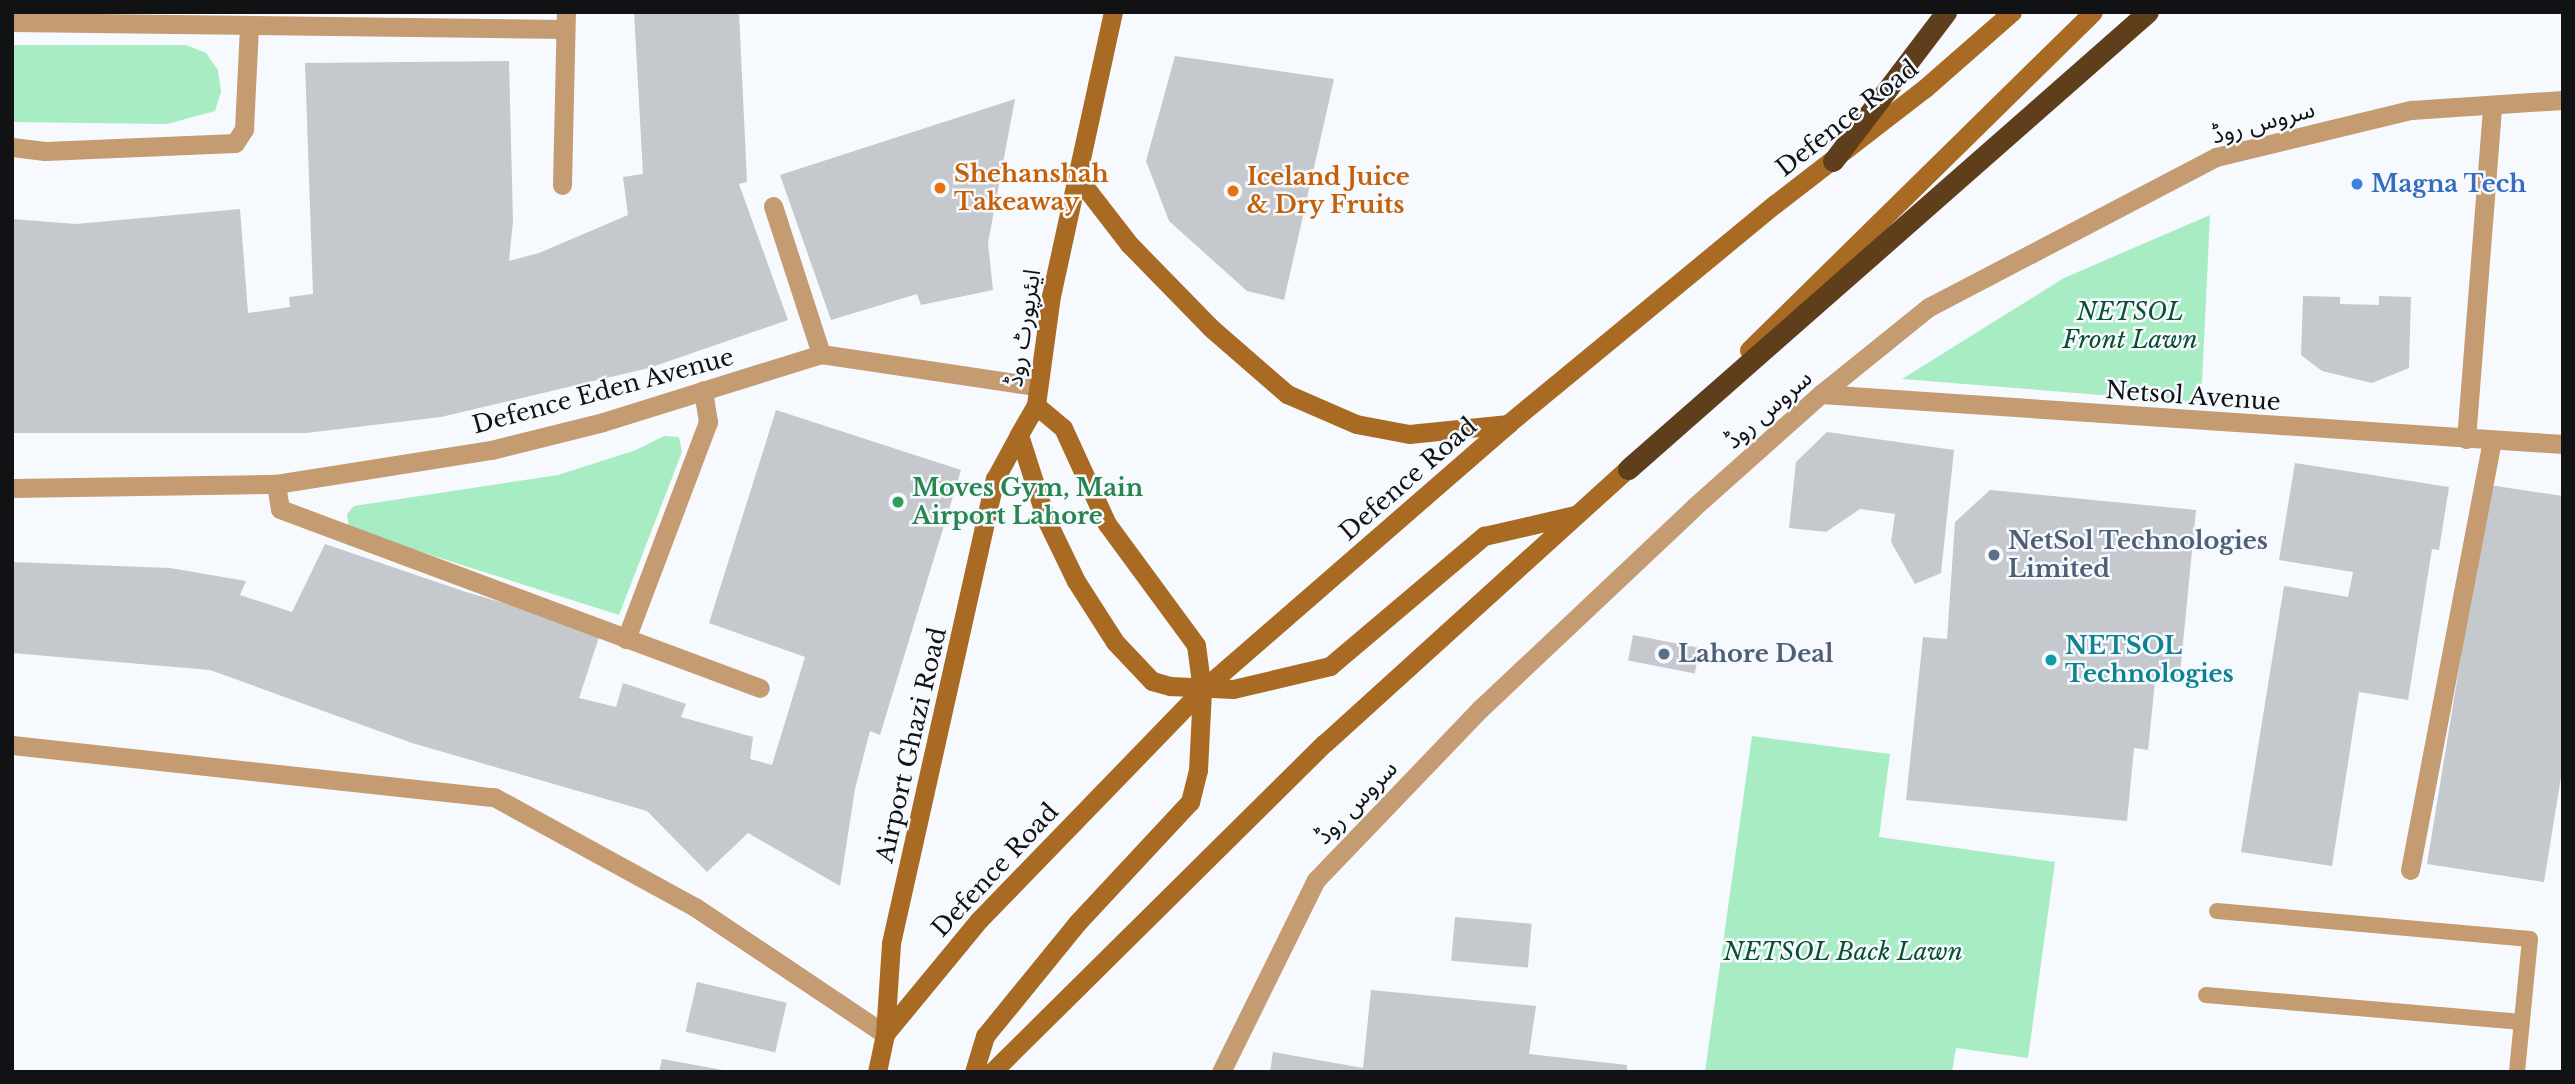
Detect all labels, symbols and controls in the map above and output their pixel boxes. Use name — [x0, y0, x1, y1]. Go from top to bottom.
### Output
street label: Defence Road — [1770, 54, 1924, 182]
street label: سروس روڈ — [2208, 94, 2318, 150]
place label: Shehanshah Takeaway — [954, 160, 1109, 216]
place label: Iceland Juice & Dry Fruits — [1247, 163, 1410, 219]
place label: Magna Tech — [2371, 170, 2527, 198]
marker: Magna Tech — [2349, 176, 2365, 192]
marker: Shehanshah Takeaway — [932, 180, 948, 196]
marker: Iceland Juice & Dry Fruits — [1225, 183, 1241, 199]
street label: ایئرپورٹ روڈ — [999, 267, 1047, 389]
park label: NETSOL Front Lawn — [2062, 298, 2198, 354]
street label: Defence Eden Avenue — [469, 342, 737, 440]
street label: سروس روڈ — [1719, 363, 1817, 455]
street label: Netsol Avenue — [2104, 375, 2282, 417]
street label: Defence Road — [1334, 412, 1482, 546]
place label: Moves Gym, Main Airport Lahore — [912, 474, 1143, 530]
marker: Moves Gym, Main Airport Lahore — [890, 494, 906, 510]
place label: NetSol Technologies Limited — [2008, 527, 2269, 583]
marker: NetSol Technologies Limited — [1986, 547, 2002, 563]
street label: Airport Ghazi Road — [870, 625, 952, 865]
place label: NETSOL Technologies — [2065, 632, 2234, 688]
place label: Lahore Deal — [1678, 640, 1833, 668]
marker: Lahore Deal — [1656, 646, 1672, 662]
marker: NETSOL Technologies — [2043, 652, 2059, 668]
street label: سروس روڈ — [1309, 754, 1403, 850]
street label: Defence Road — [926, 797, 1064, 943]
park label: NETSOL Back Lawn — [1723, 938, 1963, 966]

